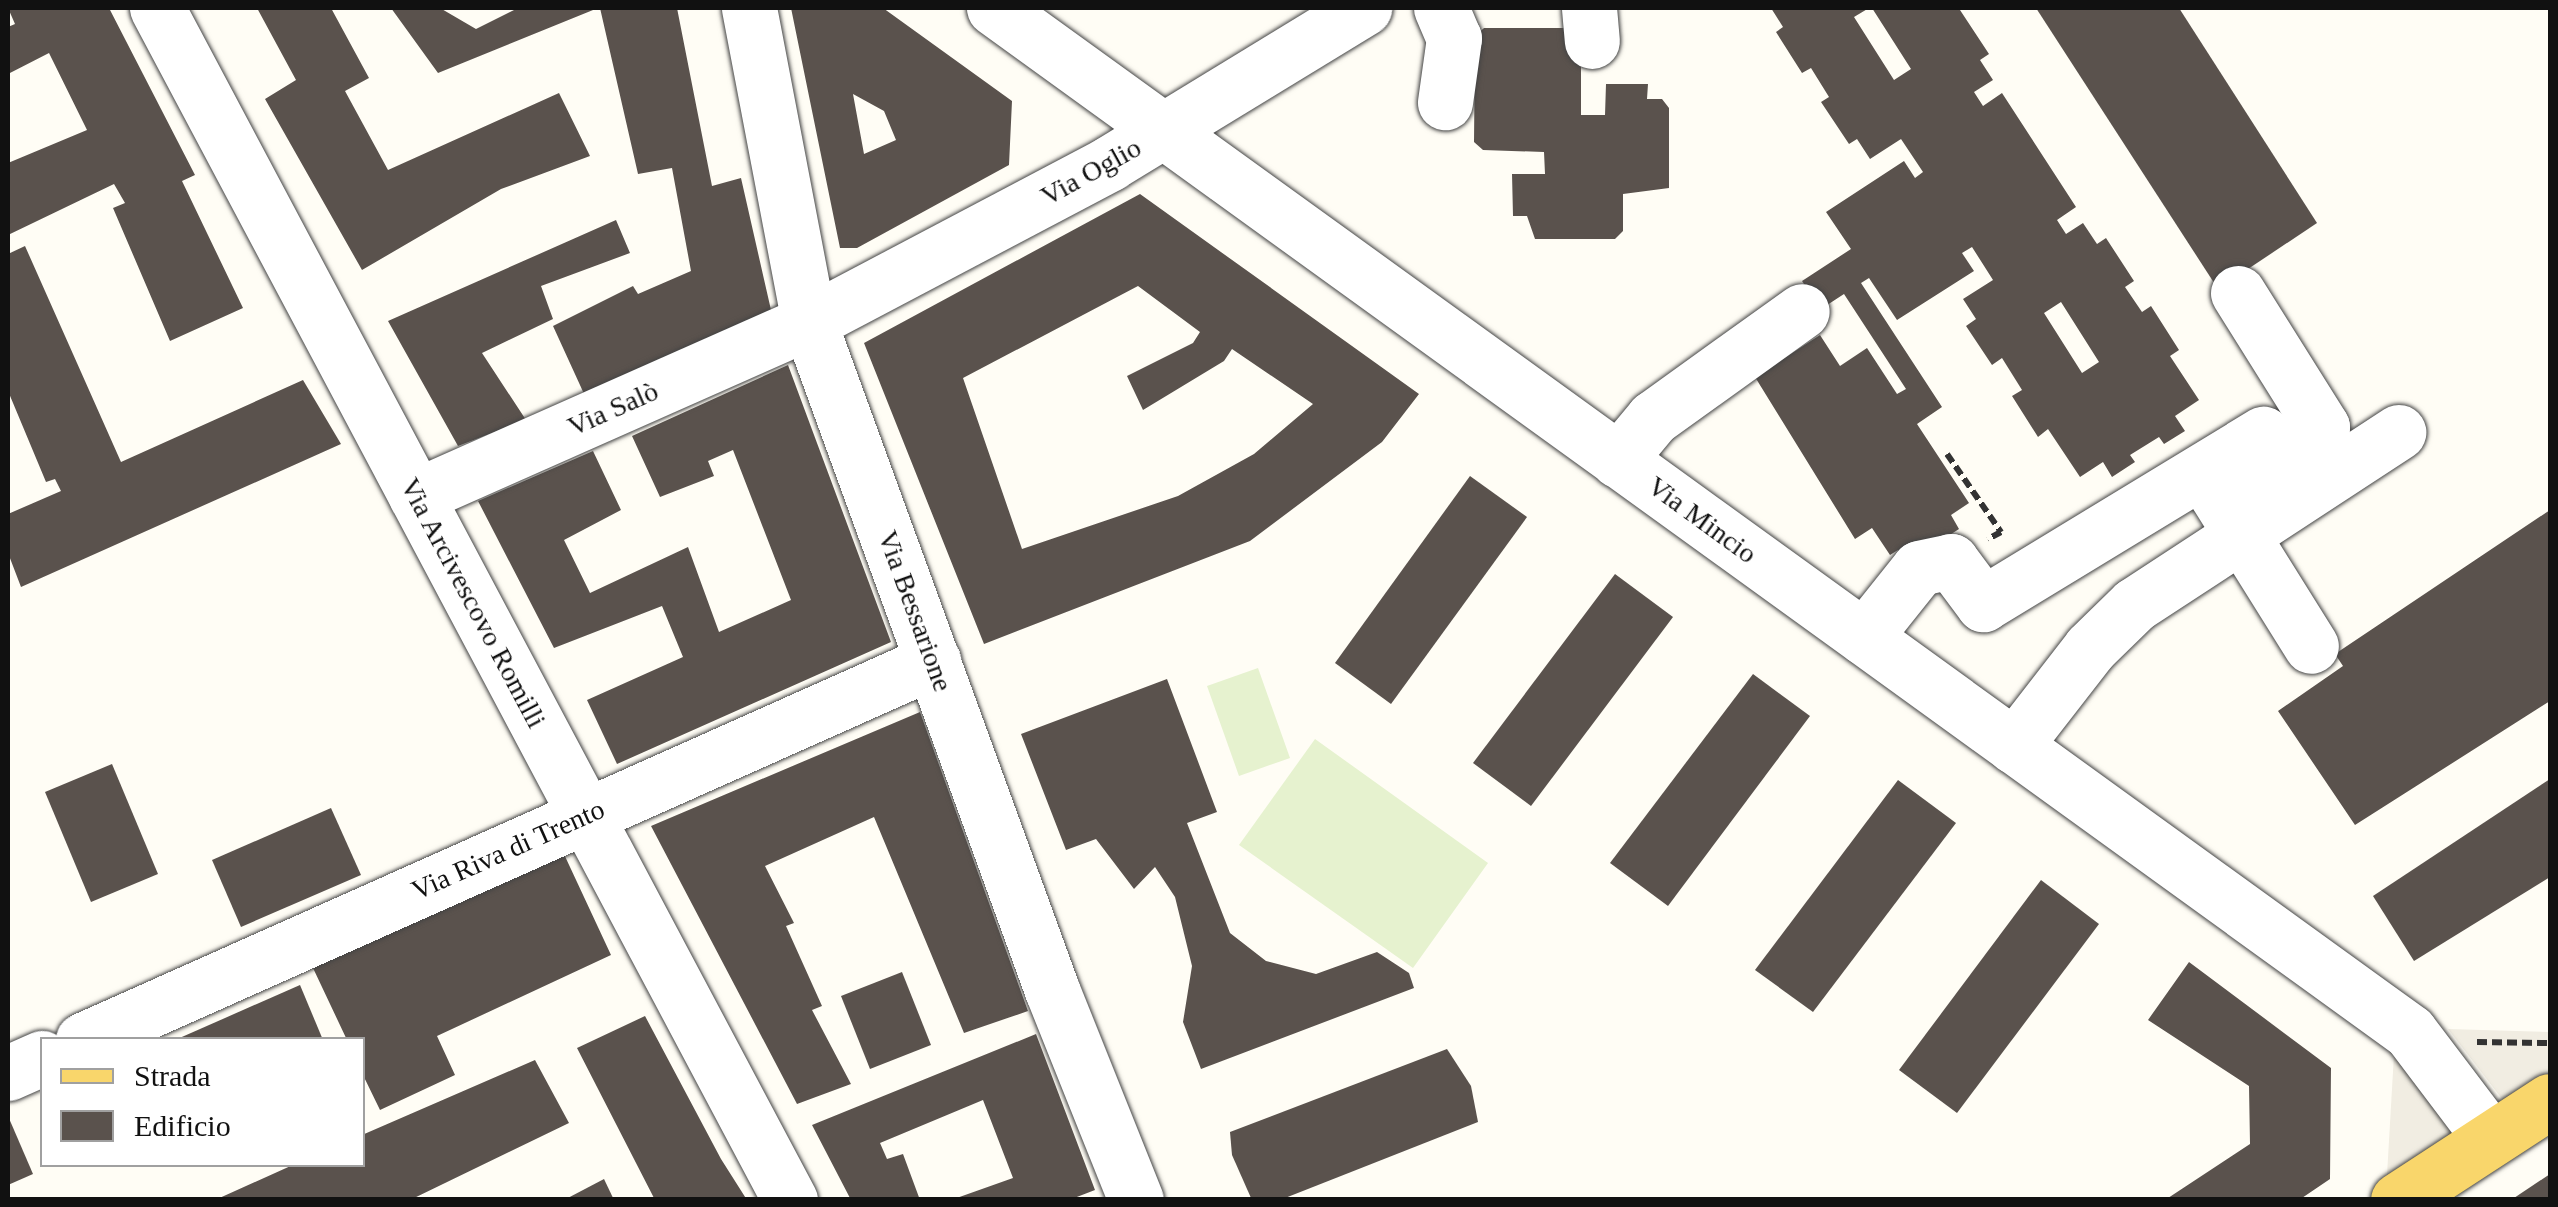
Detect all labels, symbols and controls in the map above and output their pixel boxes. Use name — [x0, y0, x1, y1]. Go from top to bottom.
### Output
street label: Via Oglio — [1035, 131, 1147, 213]
street label: Via Salò — [563, 374, 663, 444]
street label: Via Mincio — [1641, 469, 1763, 571]
street label: Via Arcivescovo Romilli — [392, 472, 554, 734]
street label: Via Bessarione — [870, 526, 960, 696]
street label: Via Riva di Trento — [406, 792, 610, 908]
legend — [40, 1037, 365, 1167]
text: Strada — [134, 1059, 211, 1092]
text: Edificio — [134, 1109, 231, 1142]

